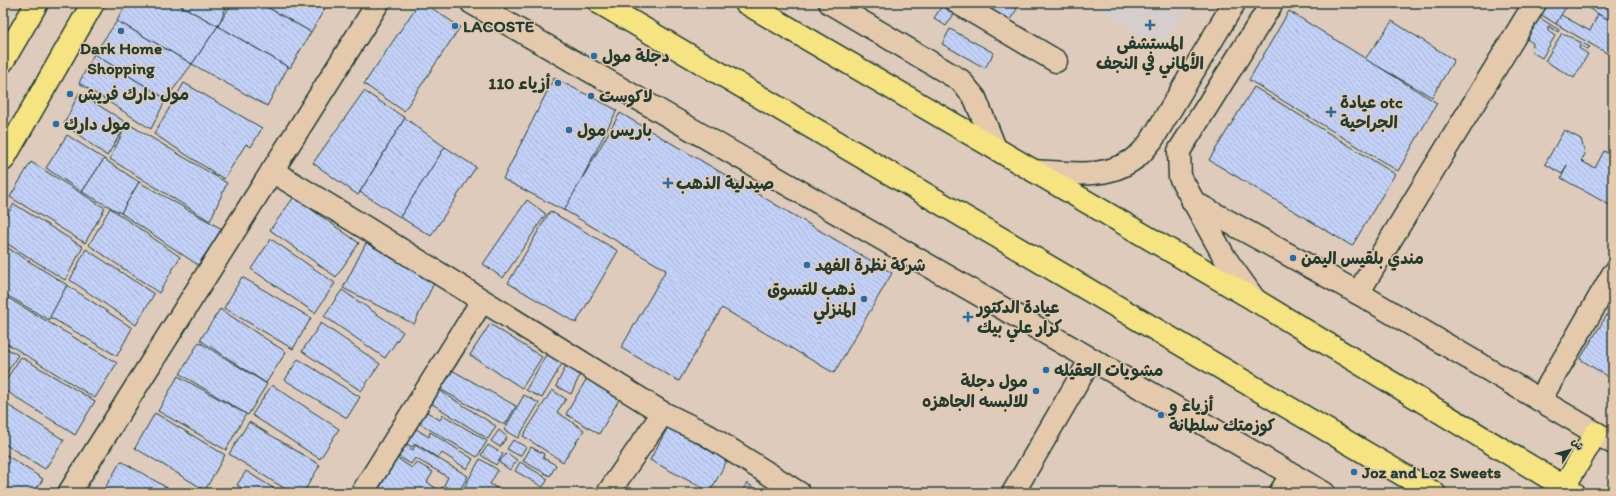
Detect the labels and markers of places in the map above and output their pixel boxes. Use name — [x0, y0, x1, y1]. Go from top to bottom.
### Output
place label: LACOSTE — [463, 16, 535, 36]
marker: المستشفى الألماني في النجف — [1144, 19, 1156, 31]
marker: LACOSTE — [450, 21, 460, 31]
marker: Dark Home Shopping — [116, 26, 126, 36]
place label: المستشفى الألماني في النجف — [1096, 33, 1204, 79]
place label: Dark Home Shopping — [80, 38, 162, 79]
place label: دجلة مول — [602, 46, 670, 67]
marker: دجلة مول — [589, 51, 599, 61]
place label: أزياء 110 — [488, 73, 551, 93]
marker: أزياء 110 — [553, 78, 563, 88]
place label: مول دارك فريش — [78, 84, 189, 105]
place label: لاكوست — [599, 86, 652, 108]
marker: مول دارك فريش — [65, 89, 75, 99]
marker: لاكوست — [586, 91, 596, 101]
place label: عيادة otc الجراحية — [1340, 92, 1403, 132]
marker: عيادة otc الجراحية — [1325, 106, 1337, 118]
place label: مول دارك — [64, 114, 131, 135]
marker: مول دارك — [51, 119, 61, 129]
place label: باريس مول — [577, 120, 652, 141]
marker: باريس مول — [564, 125, 574, 135]
place label: صيدلية الذهب — [676, 173, 774, 194]
marker: صيدلية الذهب — [663, 178, 673, 188]
place label: مندي بلقيس اليمن — [1301, 248, 1424, 271]
marker: مندي بلقيس اليمن — [1288, 253, 1298, 263]
place label: شركة نظرة الفهد — [815, 255, 926, 275]
marker: شركة نظرة الفهد — [802, 260, 812, 270]
place label: ذهب للتسوق المنزلي — [767, 279, 856, 325]
marker: ذهب للتسوق المنزلي — [859, 294, 869, 304]
place label: عيادة الدكتور كرار علي بيك — [975, 297, 1063, 343]
marker: عيادة الدكتور كرار علي بيك — [962, 311, 974, 323]
place label: مشويات العقيله — [1054, 360, 1163, 381]
marker: مشويات العقيله — [1041, 365, 1051, 375]
place label: مول دجلة للالبسه الجاهزه — [922, 371, 1028, 412]
marker: مول دجلة للالبسه الجاهزه — [1031, 386, 1041, 396]
place label: أزياء و كوزمتك سلطانة — [1167, 395, 1276, 437]
marker: أزياء و كوزمتك سلطانة — [1156, 410, 1166, 420]
place label: Joz and Loz Sweets — [1361, 462, 1501, 482]
marker: Joz and Loz Sweets — [1349, 467, 1359, 477]

